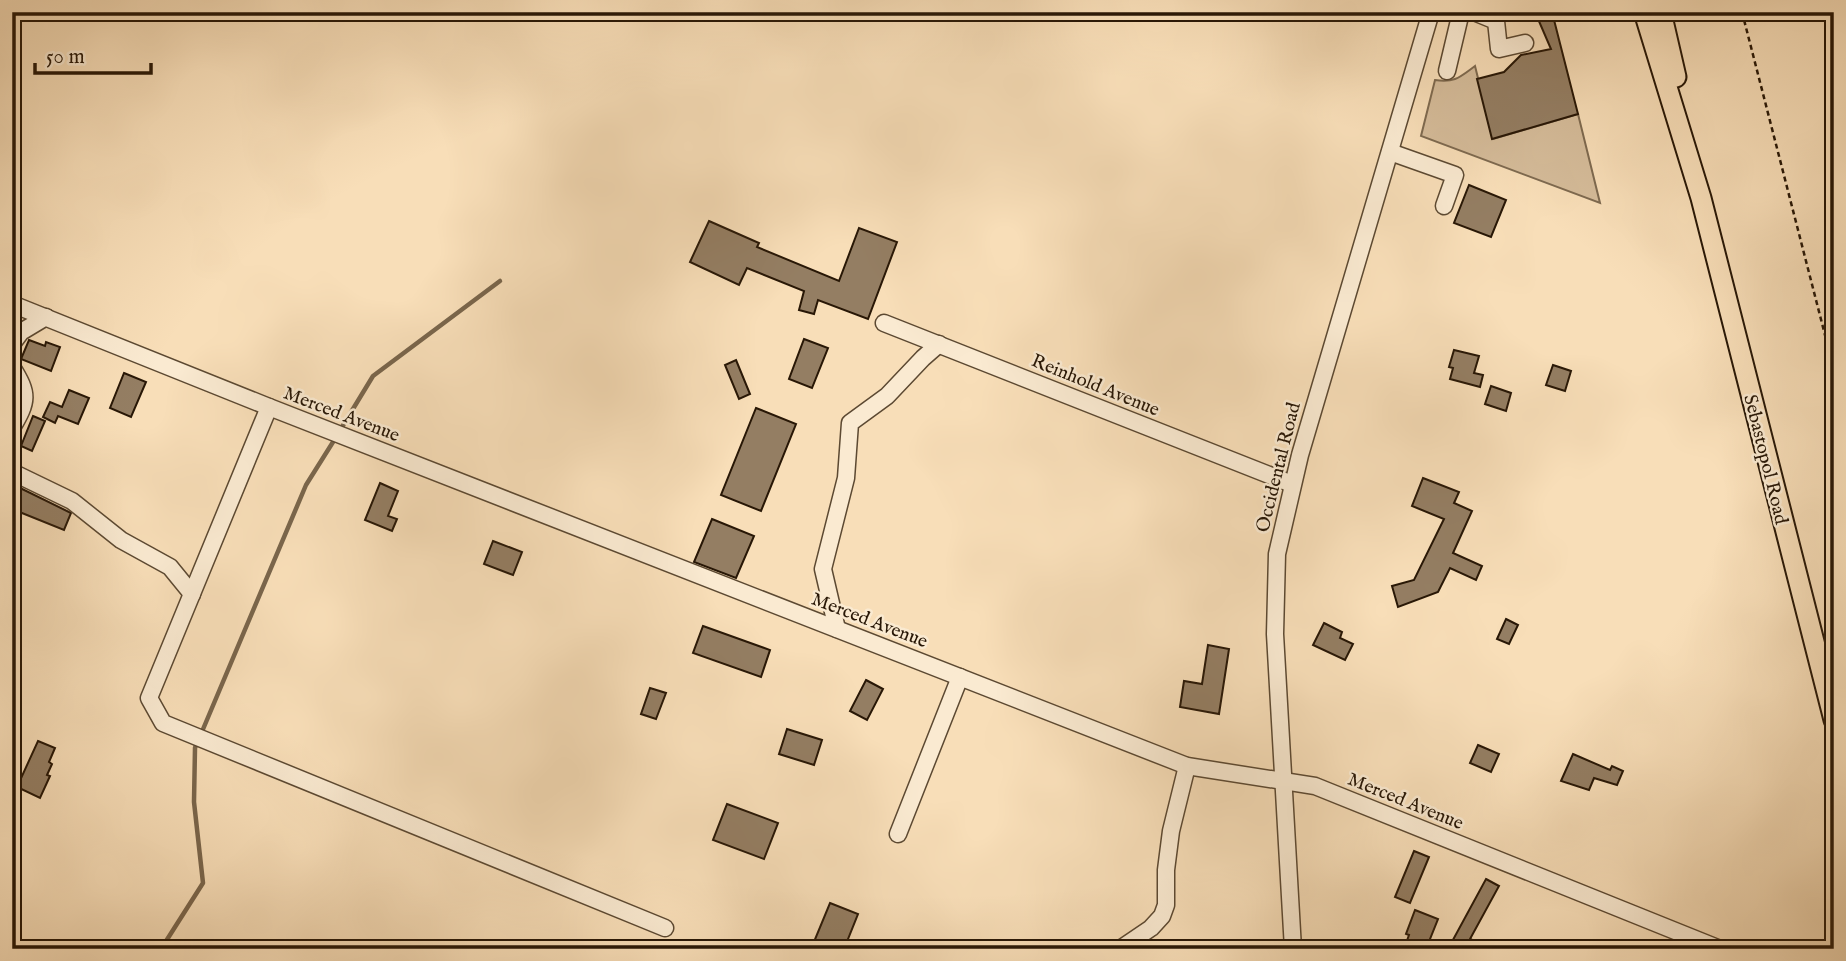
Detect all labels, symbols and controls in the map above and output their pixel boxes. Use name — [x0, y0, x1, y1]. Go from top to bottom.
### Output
scale bar — [35, 32, 150, 76]
text: 50 m — [46, 44, 85, 71]
street label: Reinhold Avenue — [1028, 349, 1163, 423]
street label: Merced Avenue — [280, 382, 403, 448]
street label: Sebastopol Road — [1737, 392, 1793, 528]
street label: Occidental Road — [1251, 399, 1307, 535]
street label: Merced Avenue — [808, 588, 931, 654]
street label: Merced Avenue — [1344, 768, 1467, 836]

